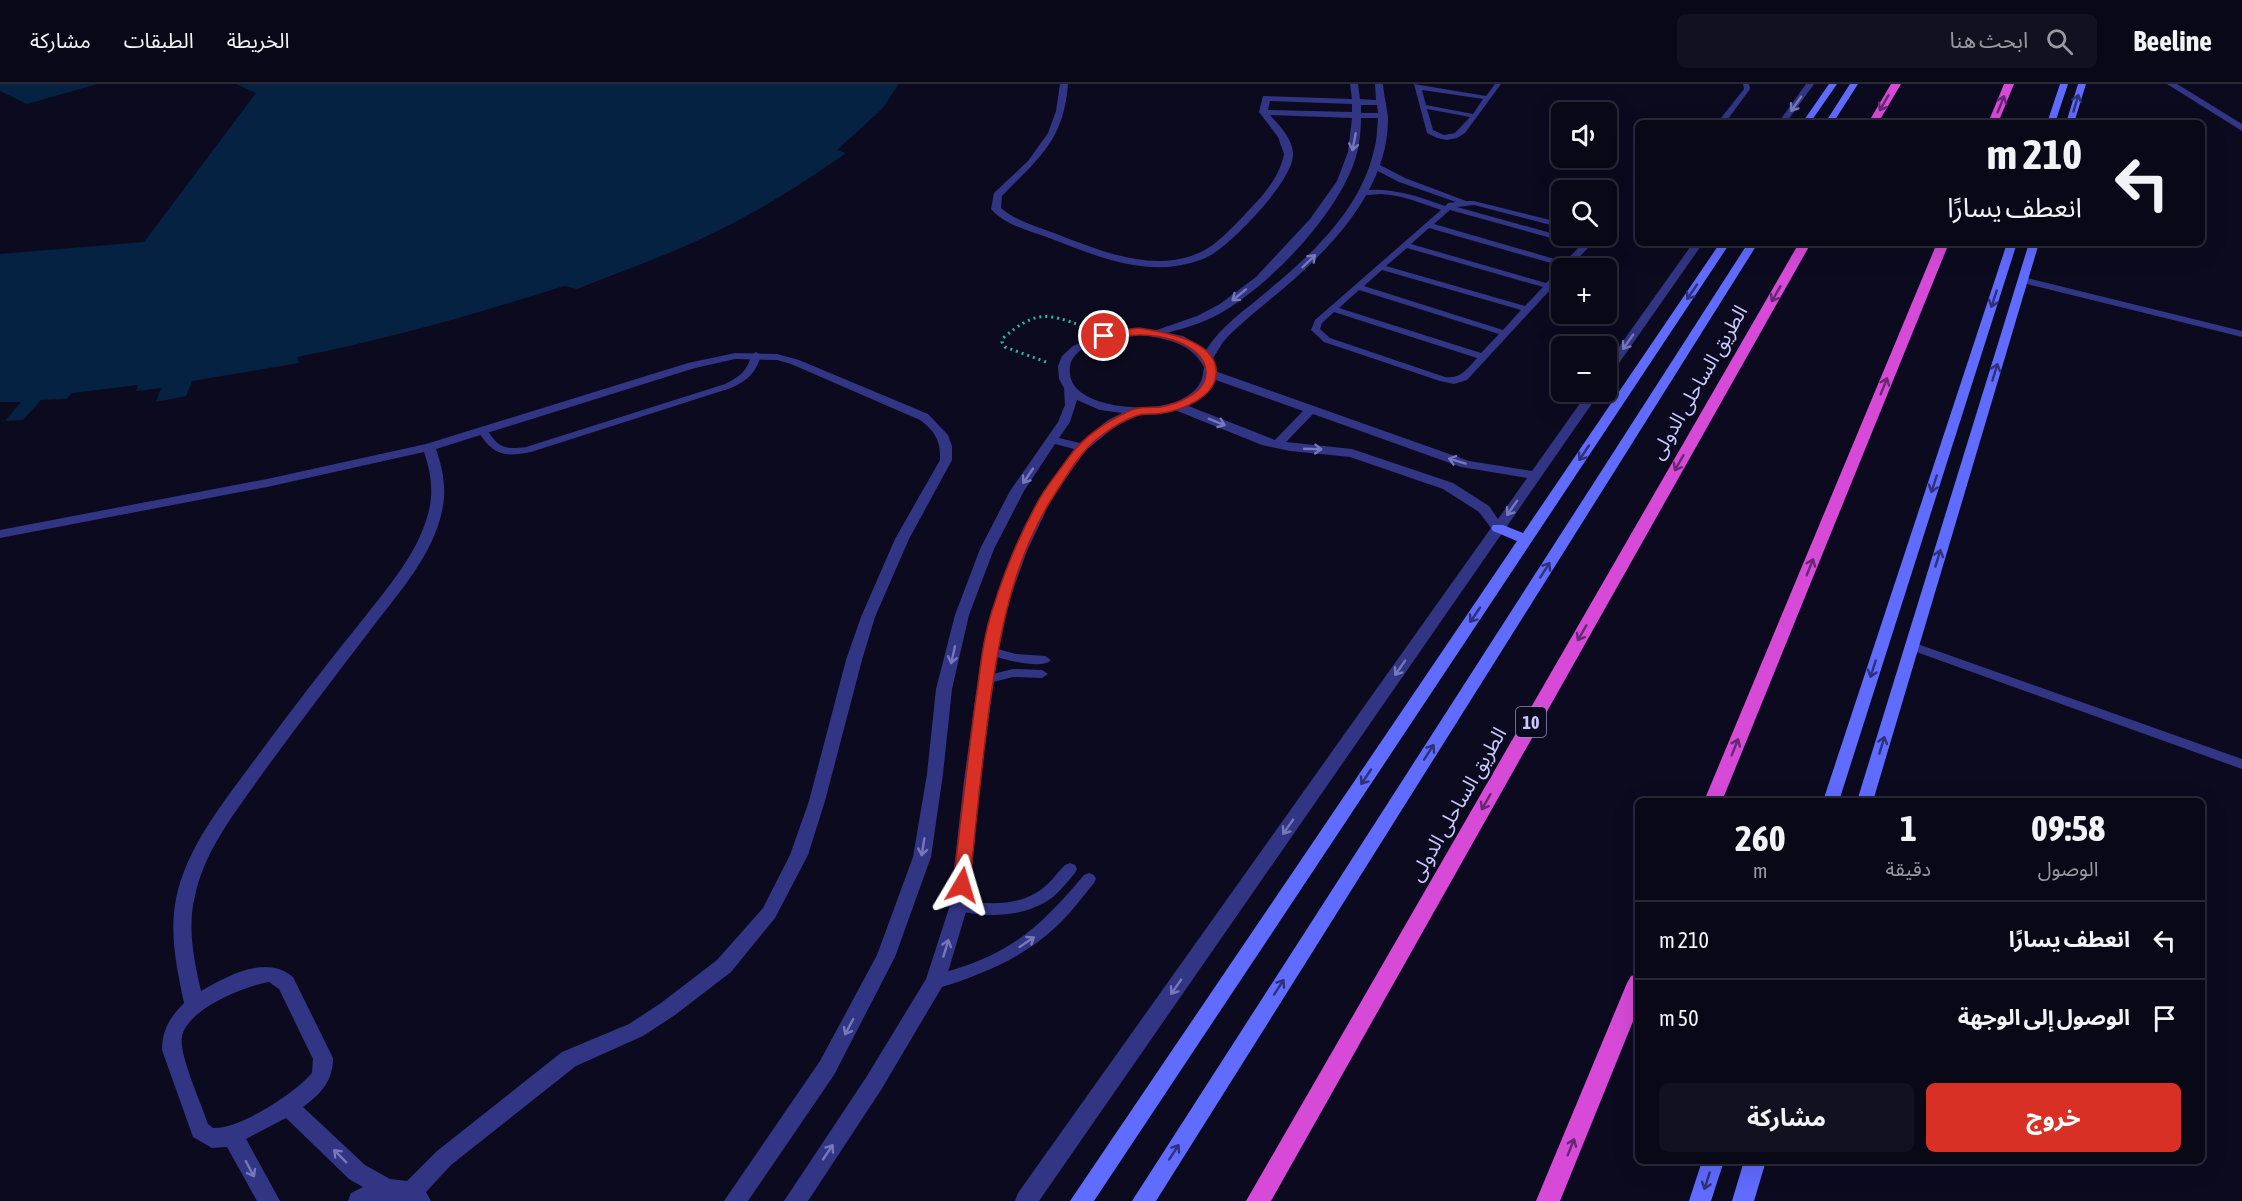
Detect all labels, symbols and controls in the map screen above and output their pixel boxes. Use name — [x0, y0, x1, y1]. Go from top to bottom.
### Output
search box — [1677, 14, 2097, 68]
icon: search — [2043, 25, 2076, 58]
text: Beeline — [2133, 25, 2212, 57]
text: ابحث هنا — [1949, 27, 2028, 53]
text: مشاركة — [30, 28, 91, 52]
text: الطبقات — [124, 28, 194, 52]
text: الخريطة — [227, 28, 290, 52]
one-way arrow — [2071, 94, 2082, 113]
one-way arrow — [1790, 95, 1802, 111]
one-way arrow — [1878, 95, 1890, 112]
one-way arrow — [1996, 95, 2007, 113]
map controls — [1551, 102, 1617, 402]
button: sound — [1551, 102, 1617, 168]
text: 210 m — [1987, 130, 2082, 178]
one-way arrow — [1348, 132, 1359, 151]
icon: left — [2103, 144, 2181, 222]
button: search — [1551, 180, 1617, 246]
text: انعطف يسارًا — [1947, 192, 2082, 223]
one-way arrow — [1302, 253, 1317, 268]
button: + — [1551, 258, 1617, 324]
one-way arrow — [1686, 283, 1699, 300]
one-way arrow — [1770, 285, 1782, 302]
one-way arrow — [1231, 288, 1247, 301]
one-way arrow — [1988, 289, 1999, 308]
street label: الطريق الساحلى الدولى — [1645, 301, 1753, 464]
pin — [1078, 310, 1129, 361]
icon: arrive — [1087, 319, 1120, 352]
one-way arrow — [1622, 334, 1634, 350]
button: − — [1551, 336, 1617, 402]
one-way arrow — [1990, 363, 2001, 382]
one-way arrow — [1879, 378, 1890, 396]
one-way arrow — [1207, 417, 1225, 428]
one-way arrow — [1303, 444, 1323, 455]
one-way arrow — [1577, 445, 1590, 462]
one-way arrow — [1673, 454, 1685, 471]
one-way arrow — [1448, 455, 1467, 466]
one-way arrow — [1021, 467, 1033, 484]
one-way arrow — [1927, 474, 1938, 493]
one-way arrow — [1506, 500, 1518, 516]
one-way arrow — [1933, 549, 1944, 568]
one-way arrow — [1805, 558, 1816, 576]
one-way arrow — [1539, 562, 1551, 579]
one-way arrow — [1469, 606, 1481, 623]
one-way arrow — [1576, 624, 1588, 641]
one-way arrow — [946, 645, 958, 664]
one-way arrow — [1394, 659, 1406, 675]
one-way arrow — [1867, 659, 1878, 678]
road number: 10 — [1516, 707, 1546, 737]
street label: الطريق الساحلى الدولى — [1404, 723, 1512, 886]
one-way arrow — [1877, 736, 1888, 755]
one-way arrow — [1730, 738, 1741, 757]
one-way arrow — [1423, 744, 1435, 761]
one-way arrow — [1360, 768, 1372, 785]
one-way arrow — [1480, 793, 1492, 810]
text: 1 — [1900, 807, 1917, 849]
text: 09:58 — [2031, 807, 2105, 849]
text: 260 — [1735, 817, 1786, 859]
one-way arrow — [1282, 819, 1294, 835]
one-way arrow — [917, 837, 928, 857]
position arrow — [930, 853, 994, 917]
text: دقيقة — [1886, 857, 1931, 880]
text: الوصول — [2038, 857, 2098, 880]
text: m — [1753, 859, 1767, 882]
icon: left — [2148, 924, 2181, 957]
text: انعطف يسارًا — [2009, 926, 2130, 952]
text: 210 m — [1659, 927, 1709, 953]
one-way arrow — [1018, 936, 1034, 948]
one-way arrow — [941, 939, 952, 958]
one-way arrow — [1170, 978, 1182, 995]
one-way arrow — [1273, 979, 1285, 996]
icon: arrive — [2148, 1002, 2181, 1035]
text: الوصول إلى الوجهة — [1958, 1004, 2130, 1030]
text: 50 m — [1659, 1005, 1699, 1031]
one-way arrow — [843, 1018, 855, 1035]
button: مشاركة — [1659, 1083, 1914, 1152]
button: خروج — [1926, 1083, 2181, 1152]
one-way arrow — [1566, 1138, 1577, 1157]
one-way arrow — [822, 1144, 834, 1161]
one-way arrow — [1169, 1144, 1181, 1161]
one-way arrow — [332, 1149, 347, 1163]
one-way arrow — [244, 1160, 256, 1177]
one-way arrow — [1701, 1171, 1712, 1190]

